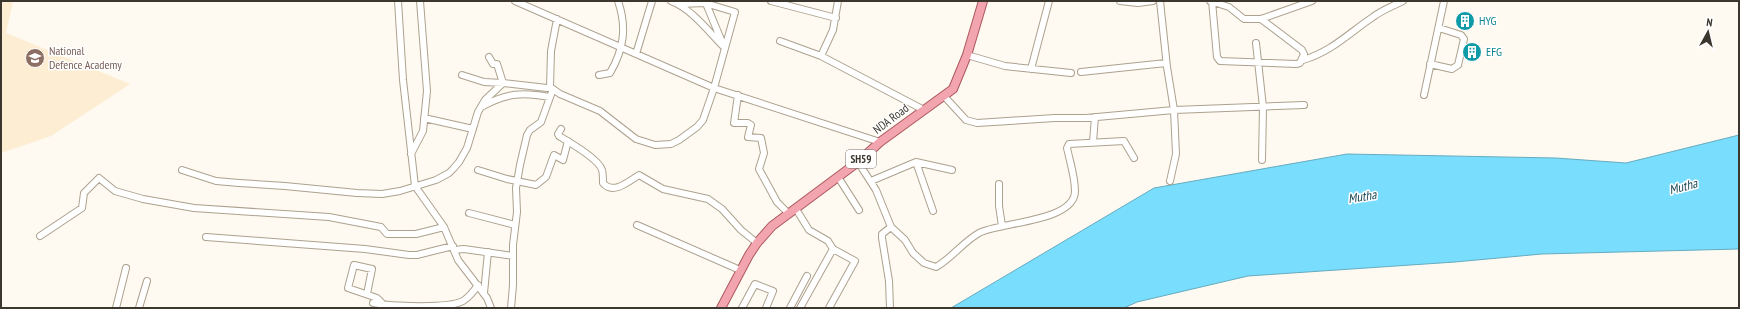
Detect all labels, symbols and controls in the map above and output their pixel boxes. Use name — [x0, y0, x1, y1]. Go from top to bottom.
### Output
building icon: HYG — [1454, 10, 1476, 32]
north arrow — [1688, 12, 1728, 52]
place label: HYG — [1479, 13, 1496, 28]
text: N — [1705, 15, 1713, 29]
building icon: EFG — [1461, 41, 1483, 63]
place label: National Defence Academy — [49, 43, 122, 72]
place label: EFG — [1486, 44, 1502, 59]
school or university icon: National Defence Academy — [24, 47, 46, 69]
street label: NDA Road — [870, 100, 912, 137]
road number: SH59 — [846, 150, 876, 168]
water label: Mutha — [1667, 174, 1700, 198]
water label: Mutha — [1347, 186, 1378, 207]

